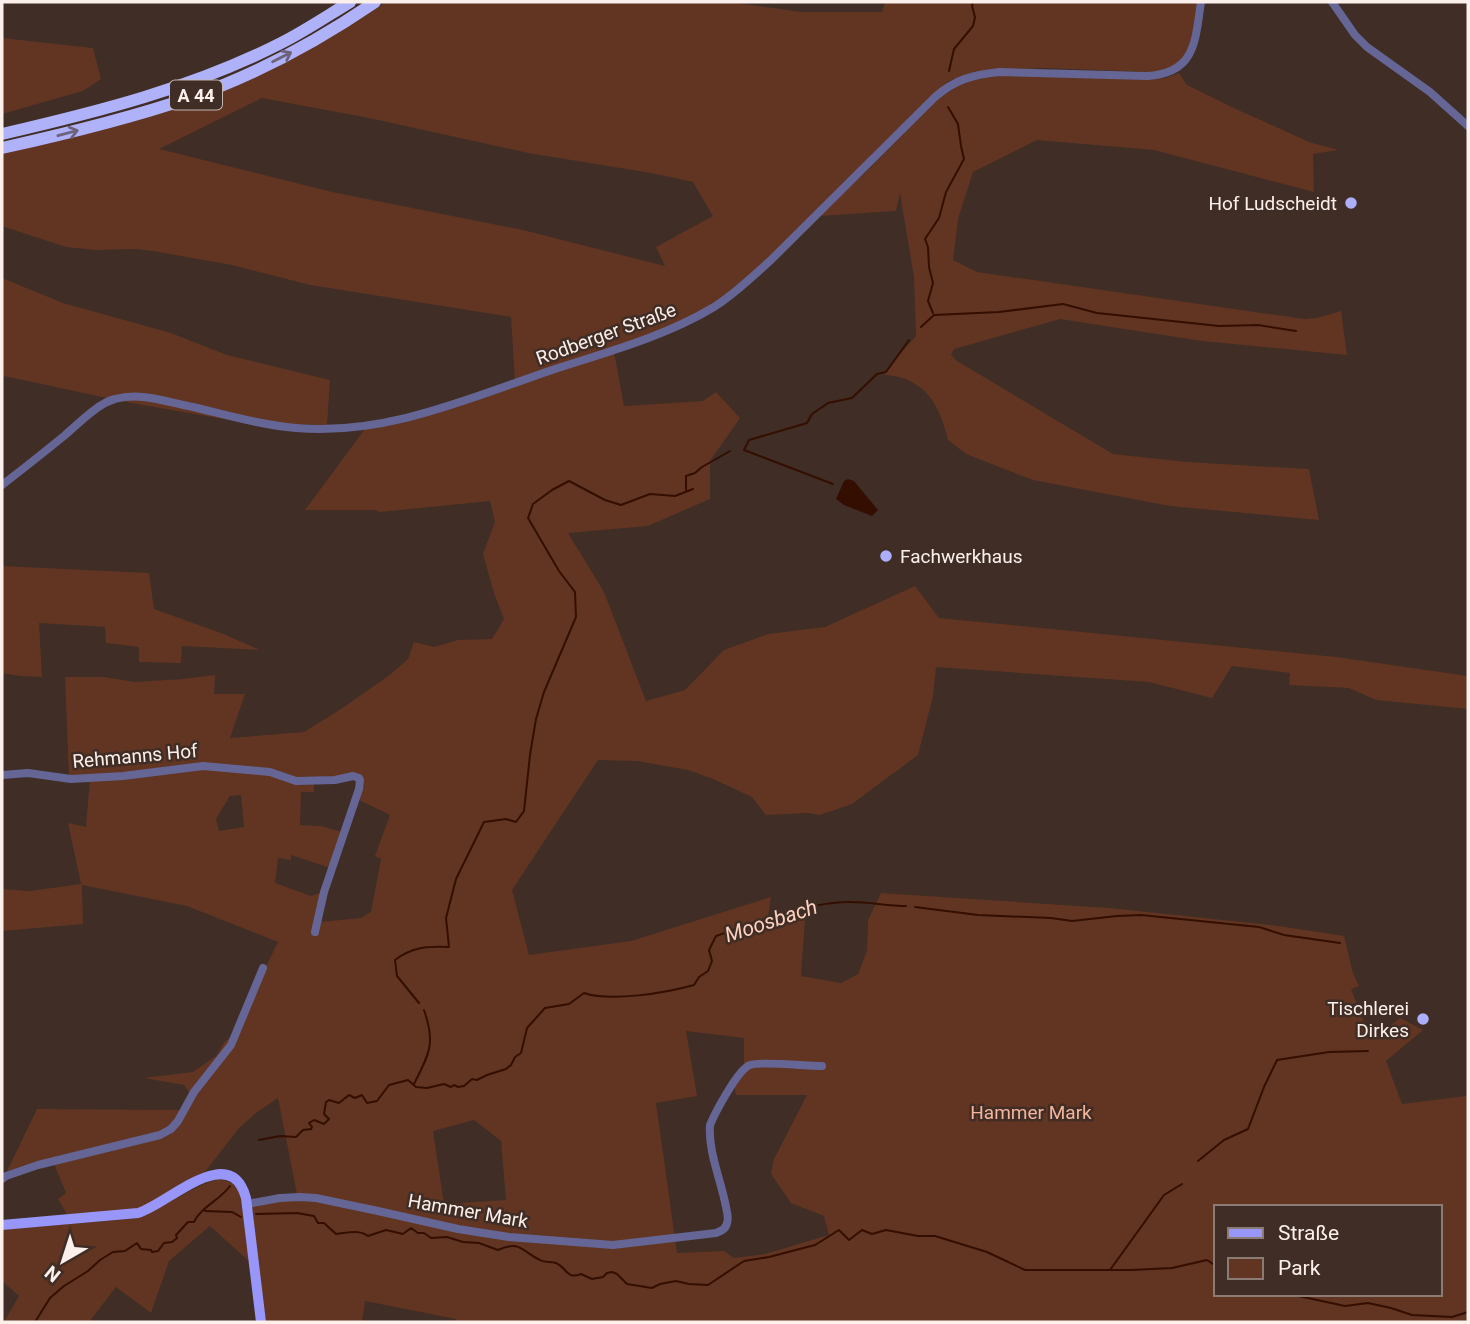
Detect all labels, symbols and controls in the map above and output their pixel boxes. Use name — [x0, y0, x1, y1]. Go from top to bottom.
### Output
one-way arrow — [271, 50, 292, 64]
road number: A 44 — [170, 80, 222, 110]
one-way arrow — [56, 126, 79, 139]
place label: Hof Ludscheidt — [1208, 192, 1337, 215]
marker: Hof Ludscheidt — [1343, 195, 1359, 211]
street label: Rodberger Straße — [533, 298, 679, 370]
place label: Fachwerkhaus — [900, 545, 1022, 568]
marker: Fachwerkhaus — [878, 548, 894, 564]
street label: Rehmanns Hof — [71, 739, 199, 773]
water label: Moosbach — [722, 895, 820, 947]
place label: Tischlerei Dirkes — [1327, 997, 1409, 1042]
marker: Tischlerei Dirkes — [1415, 1011, 1431, 1027]
park label: Hammer Mark — [970, 1101, 1092, 1124]
street label: Hammer Mark — [406, 1189, 530, 1233]
legend — [1214, 1205, 1442, 1296]
text: Straße — [1278, 1221, 1339, 1245]
north arrow — [28, 1226, 98, 1296]
text: Park — [1278, 1256, 1321, 1280]
text: N — [40, 1261, 65, 1287]

